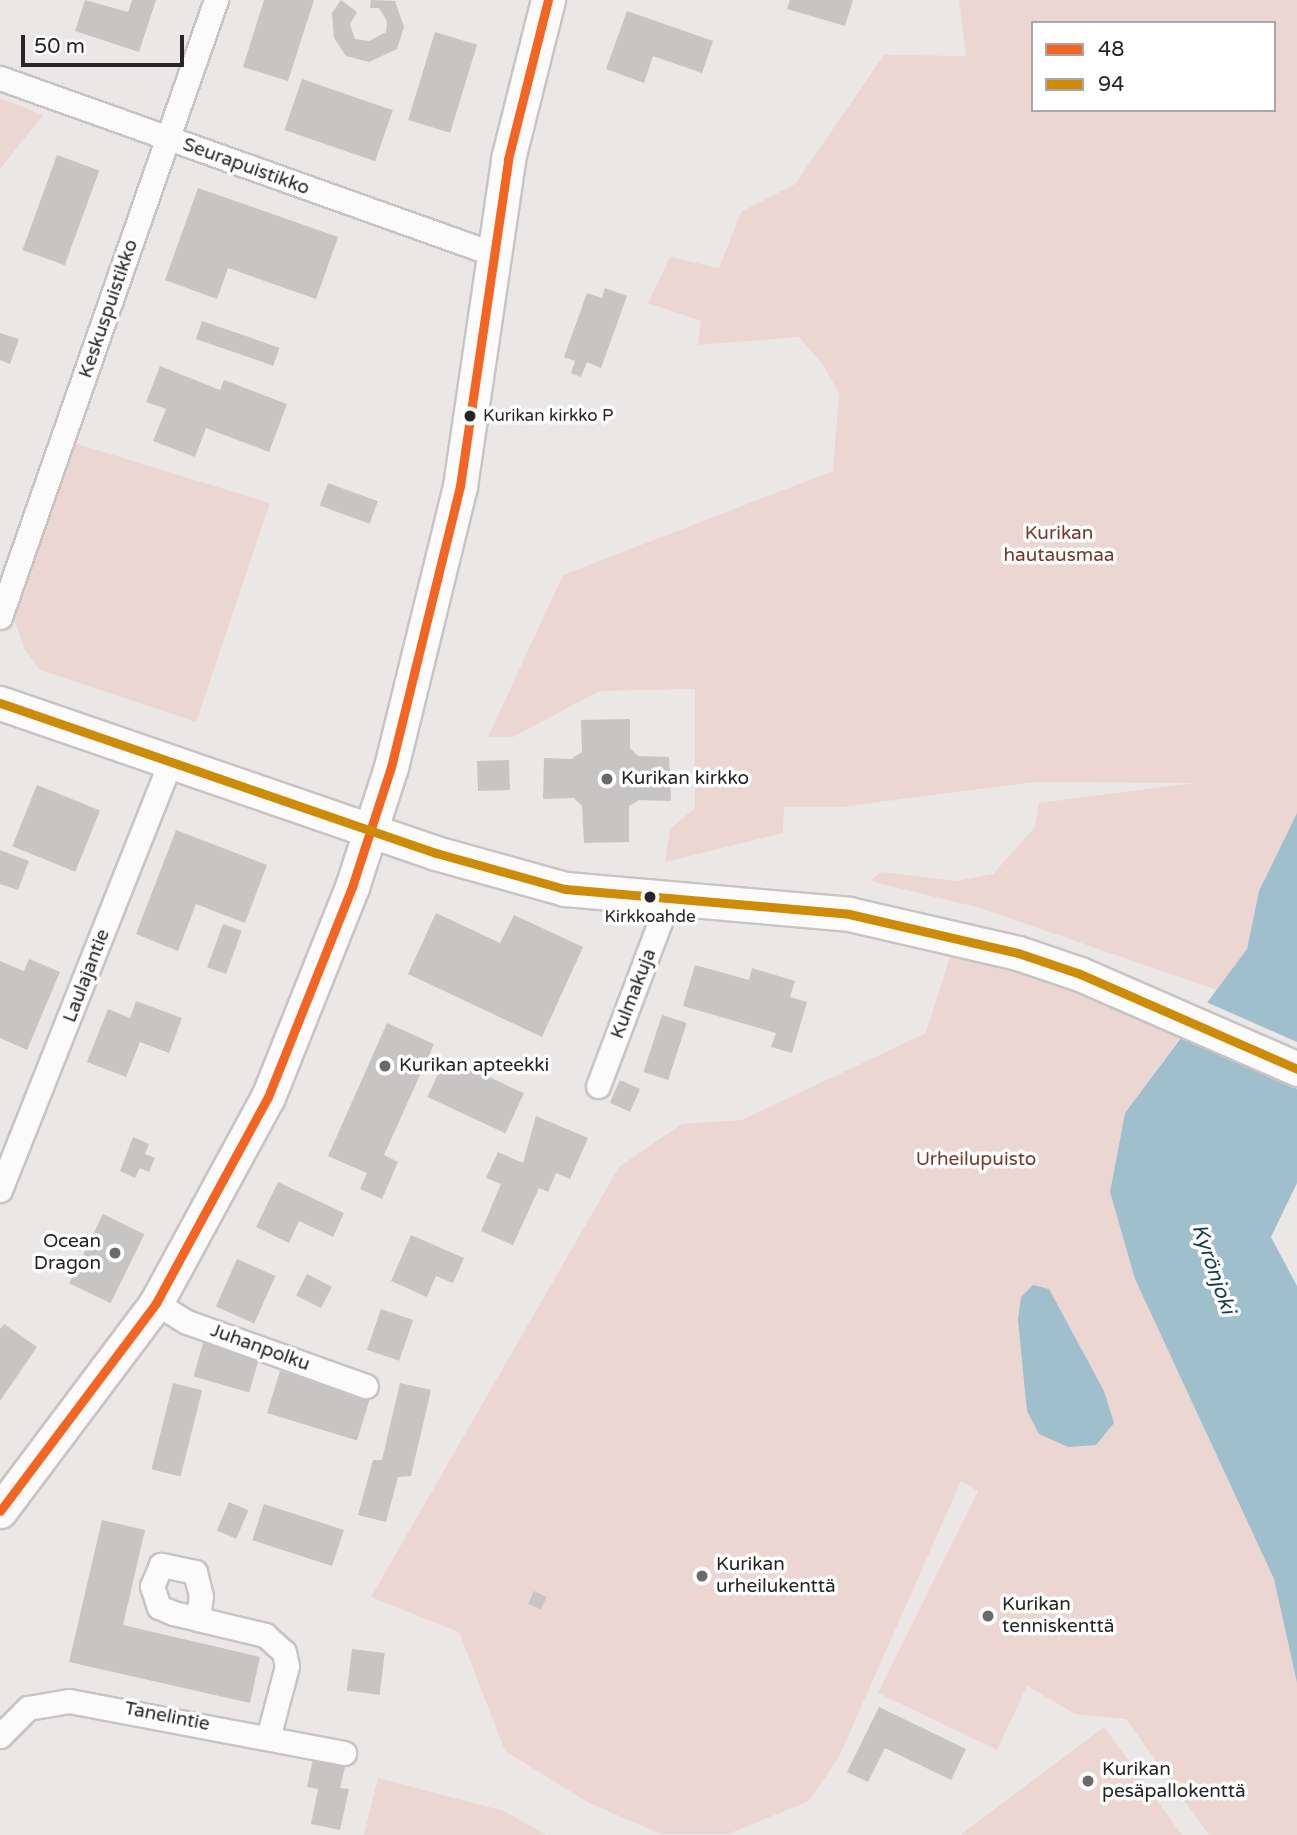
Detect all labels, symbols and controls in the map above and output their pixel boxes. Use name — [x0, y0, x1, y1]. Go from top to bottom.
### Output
scale bar — [24, 21, 187, 65]
legend — [1031, 21, 1276, 112]
text: 50 m — [34, 34, 85, 59]
text: 48 — [1098, 37, 1124, 62]
text: 94 — [1098, 72, 1124, 97]
street label: Seurapuistikko — [179, 133, 313, 201]
street label: Keskuspuistikko — [75, 237, 143, 381]
place label: Kurikan kirkko P — [483, 406, 613, 426]
marker: Kurikan kirkko P — [463, 409, 477, 423]
park label: Kurikan hautausmaa — [1003, 523, 1115, 567]
place label: Kurikan kirkko — [621, 768, 749, 790]
marker: Kurikan kirkko — [599, 771, 615, 787]
marker: Kirkkoahde — [643, 890, 657, 904]
place label: Kirkkoahde — [604, 907, 696, 927]
street label: Laulajantie — [59, 926, 115, 1026]
street label: Kulmakuja — [606, 946, 662, 1042]
place label: Kurikan apteekki — [399, 1055, 549, 1077]
marker: Kurikan apteekki — [377, 1058, 393, 1074]
park label: Urheilupuisto — [916, 1149, 1036, 1171]
water label: Kyrönjoki — [1186, 1221, 1240, 1317]
place label: Ocean Dragon — [34, 1231, 101, 1275]
marker: Ocean Dragon — [107, 1245, 123, 1261]
street label: Juhanpolku — [207, 1319, 313, 1377]
place label: Kurikan urheilukenttä — [716, 1554, 836, 1598]
marker: Kurikan urheilukenttä — [694, 1568, 710, 1584]
place label: Kurikan tenniskenttä — [1002, 1594, 1114, 1638]
marker: Kurikan tenniskenttä — [980, 1608, 996, 1624]
street label: Tanelintie — [122, 1698, 212, 1736]
place label: Kurikan pesäpallokenttä — [1102, 1759, 1246, 1803]
marker: Kurikan pesäpallokenttä — [1080, 1773, 1096, 1789]

